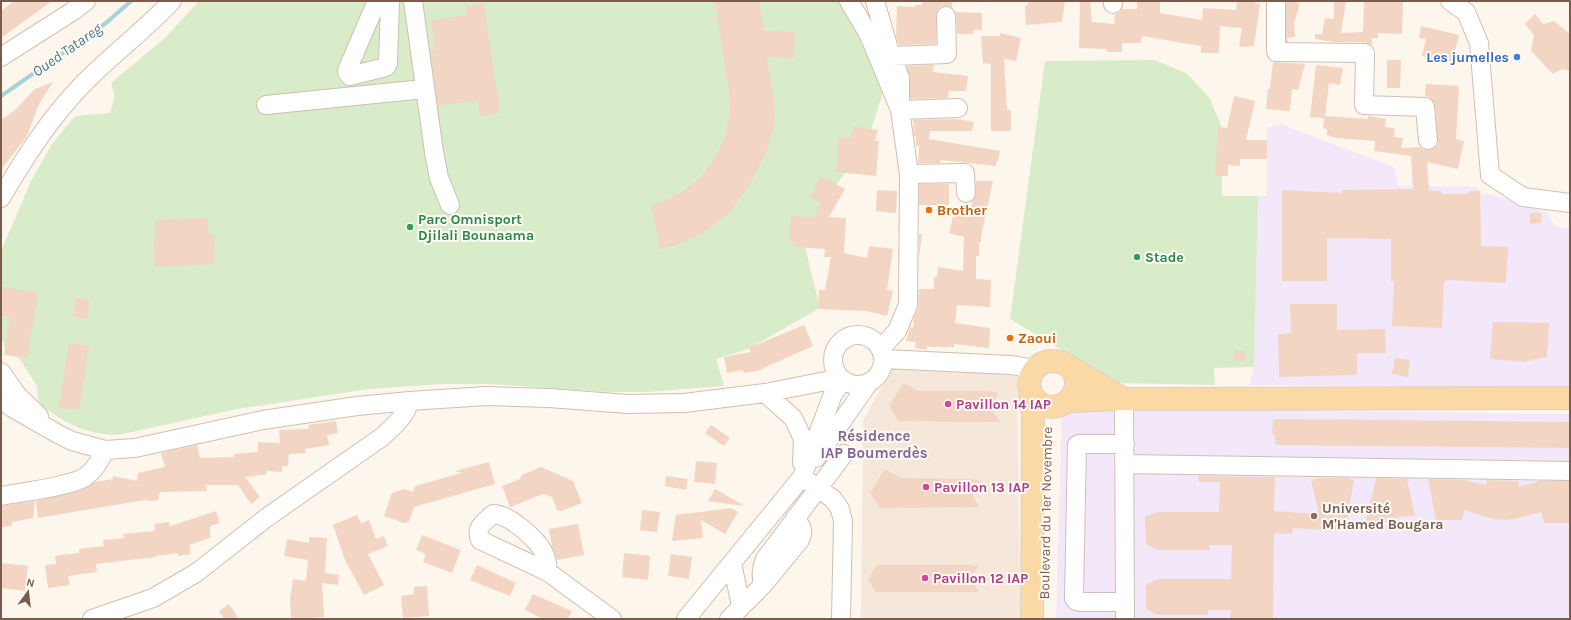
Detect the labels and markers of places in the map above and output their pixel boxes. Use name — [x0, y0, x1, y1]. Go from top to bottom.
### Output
place label: Les jumelles — [1426, 49, 1509, 66]
marker: Les jumelles — [1512, 52, 1522, 62]
place label: Brother — [937, 202, 987, 219]
marker: Brother — [924, 205, 934, 215]
place label: Parc Omnisport Djilali Bounaama — [418, 211, 534, 244]
marker: Parc Omnisport Djilali Bounaama — [405, 222, 415, 232]
place label: Stade — [1145, 249, 1184, 266]
marker: Stade — [1132, 252, 1142, 262]
place label: Zaoui — [1018, 330, 1056, 347]
marker: Zaoui — [1005, 333, 1015, 343]
place label: Pavillon 14 IAP — [956, 396, 1051, 413]
marker: Pavillon 14 IAP — [943, 399, 953, 409]
place label: Pavillon 13 IAP — [934, 479, 1029, 496]
marker: Pavillon 13 IAP — [921, 482, 931, 492]
place label: Université M'Hamed Bougara — [1322, 500, 1443, 533]
marker: Université M'Hamed Bougara — [1309, 511, 1319, 521]
place label: Pavillon 12 IAP — [933, 570, 1028, 587]
marker: Pavillon 12 IAP — [920, 573, 930, 583]

